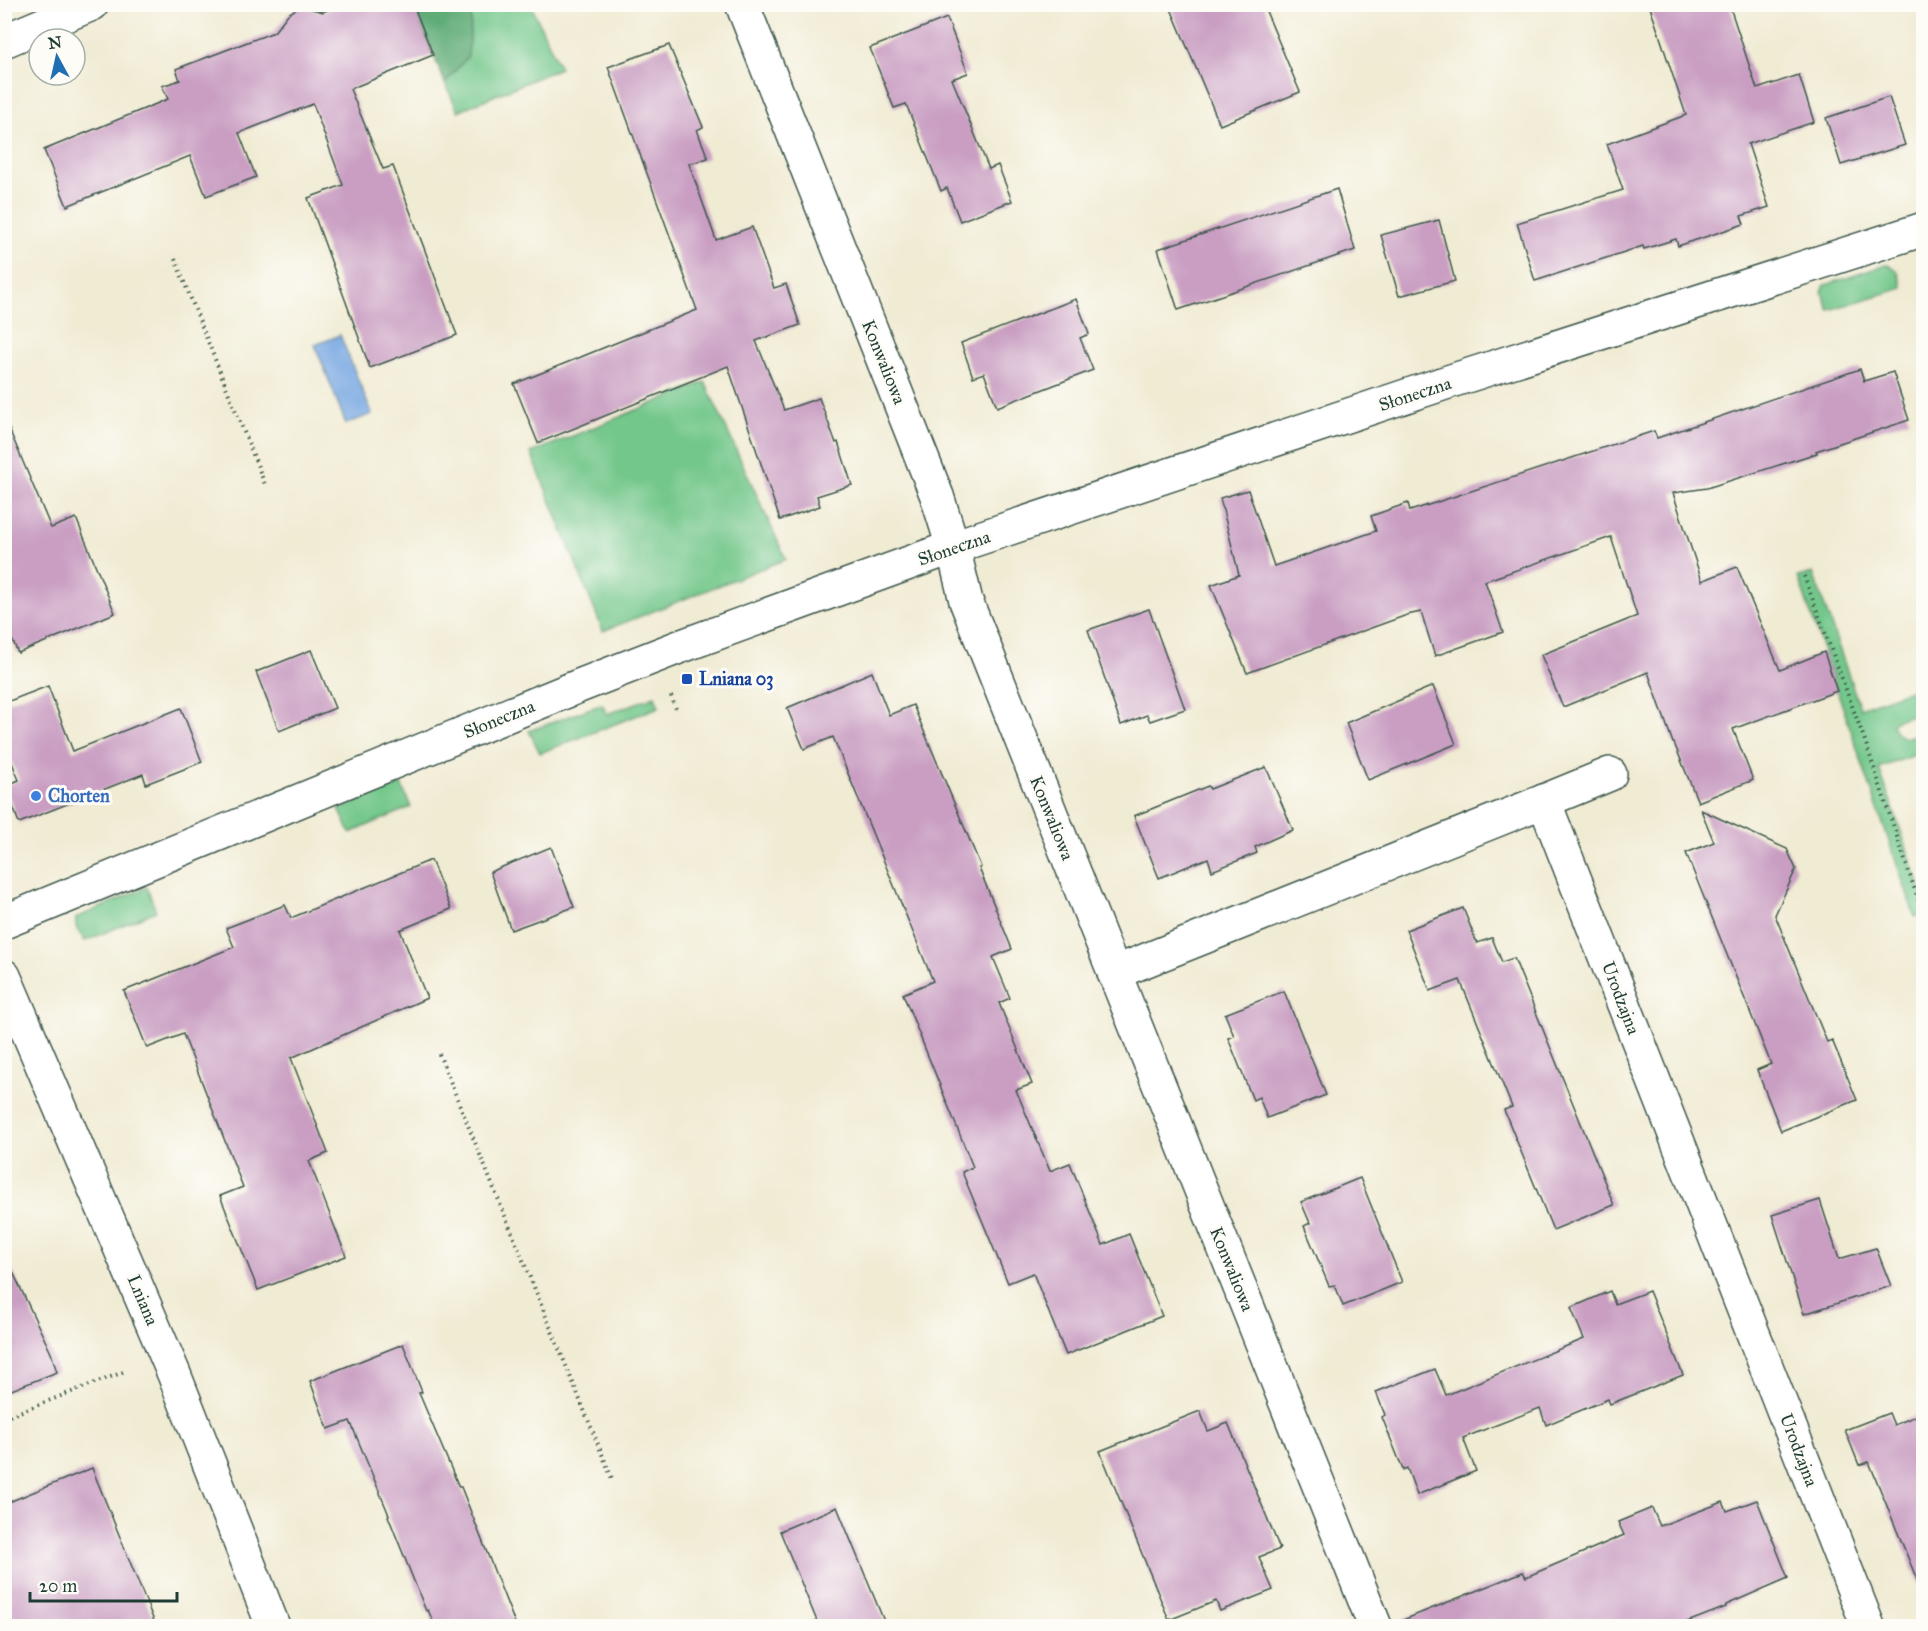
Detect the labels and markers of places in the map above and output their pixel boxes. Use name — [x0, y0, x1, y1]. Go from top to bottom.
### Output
place label: Lniana 03 — [699, 668, 773, 691]
marker: Lniana 03 — [680, 672, 694, 686]
place label: Chorten — [48, 785, 110, 807]
marker: Chorten — [29, 789, 43, 803]

